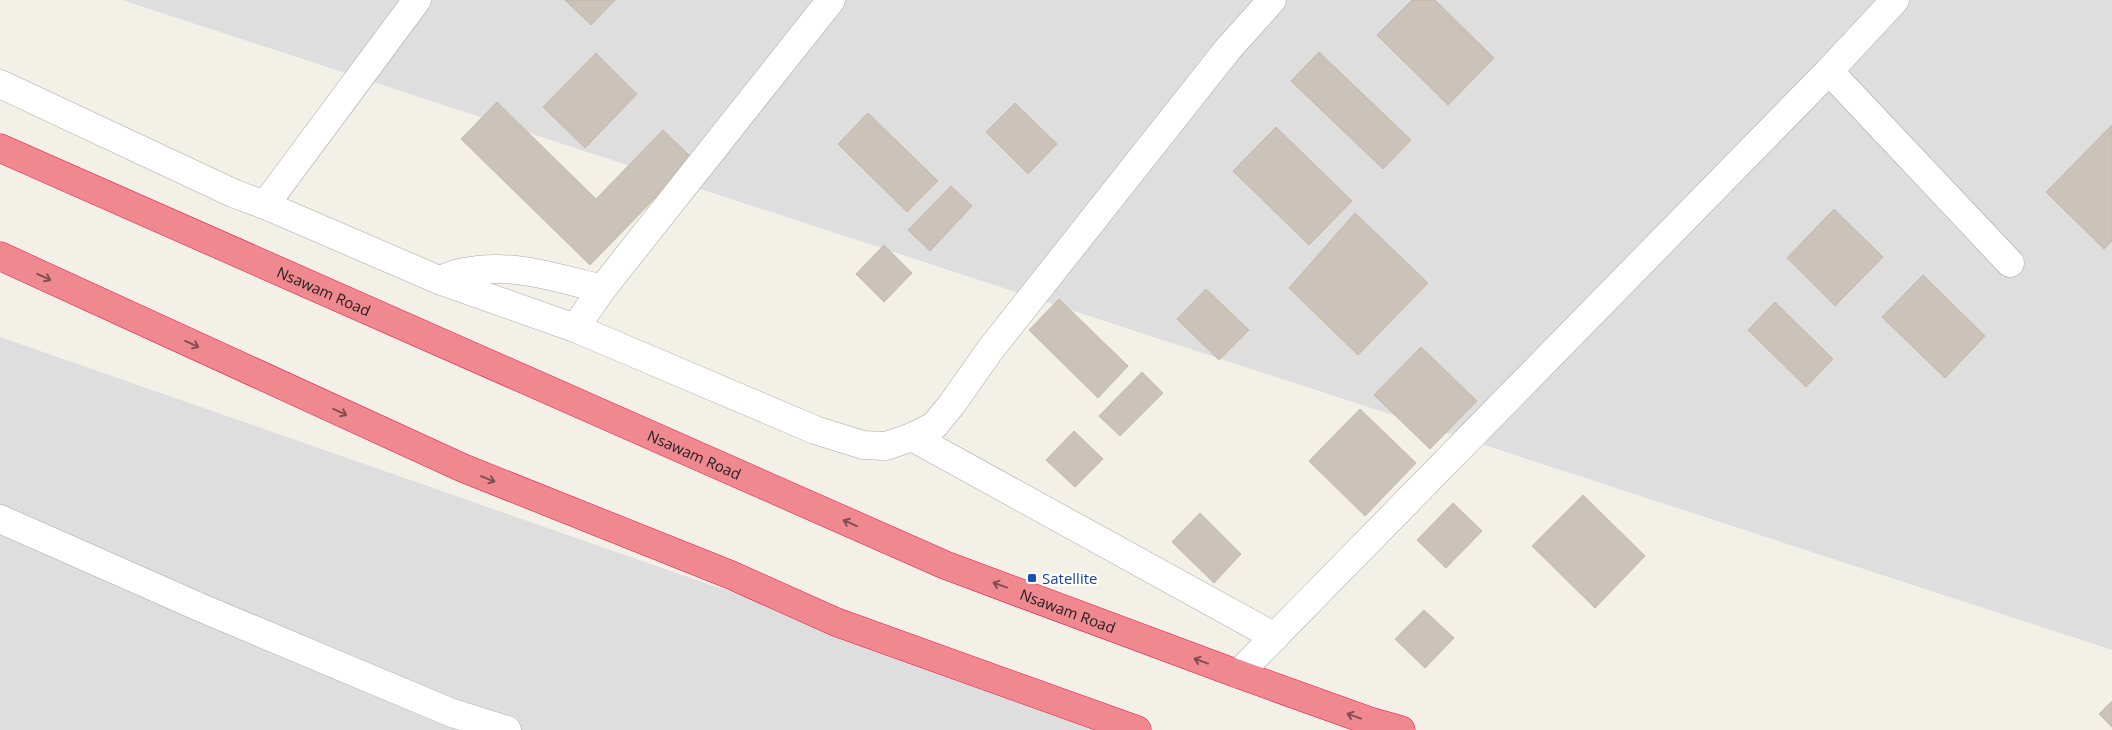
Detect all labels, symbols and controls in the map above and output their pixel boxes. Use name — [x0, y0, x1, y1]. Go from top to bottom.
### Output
street label: Nsawam Road — [274, 262, 374, 320]
one-way arrow — [36, 272, 51, 282]
one-way arrow — [184, 340, 199, 350]
one-way arrow — [332, 408, 347, 417]
street label: Nsawam Road — [644, 425, 744, 484]
one-way arrow — [480, 474, 495, 484]
one-way arrow — [843, 518, 858, 528]
place label: Satellite — [1042, 568, 1097, 588]
marker: Satellite — [1026, 572, 1038, 584]
one-way arrow — [993, 580, 1008, 590]
street label: Nsawam Road — [1017, 584, 1118, 638]
one-way arrow — [1194, 656, 1210, 665]
one-way arrow — [1347, 711, 1363, 720]

